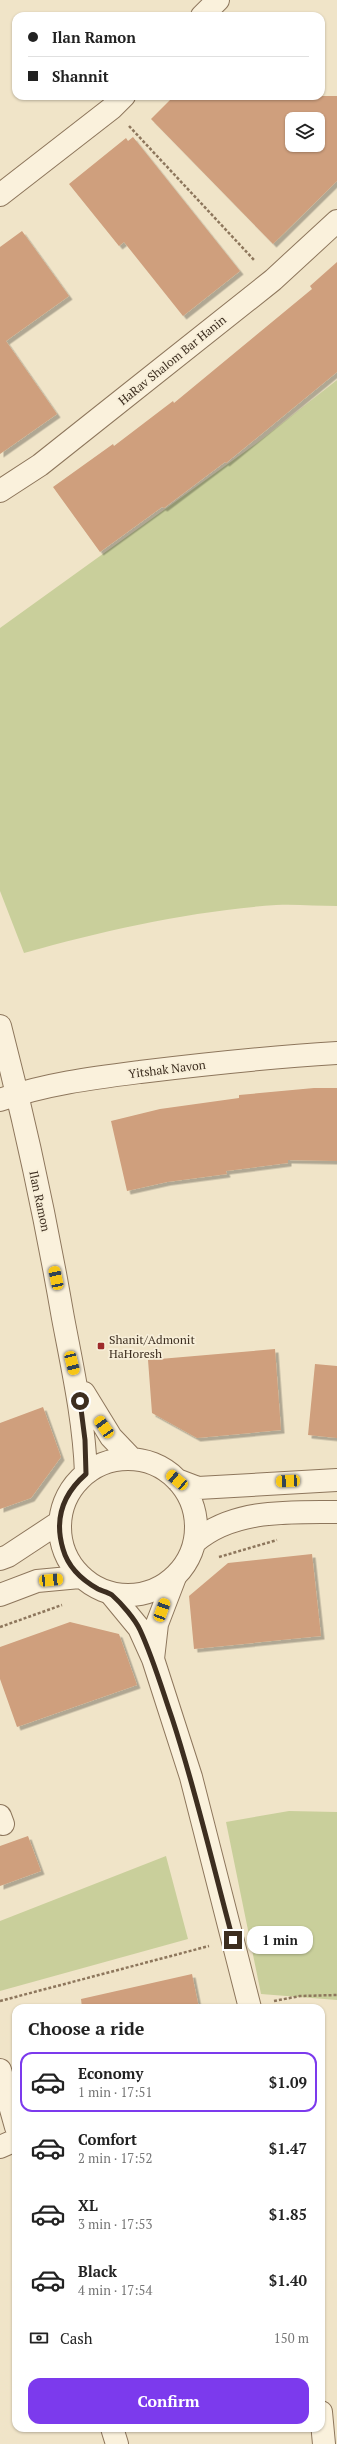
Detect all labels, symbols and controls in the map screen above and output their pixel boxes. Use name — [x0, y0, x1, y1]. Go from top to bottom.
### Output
text: Ilan Ramon — [52, 27, 136, 47]
text: Shannit — [52, 66, 109, 86]
map controls — [285, 112, 325, 152]
button: layers — [285, 112, 325, 152]
street label: HaRav Shalom Bar Hanin — [115, 312, 229, 408]
street label: Yitshak Navon — [128, 1057, 206, 1081]
street label: Ilan Ramon — [26, 1169, 54, 1233]
car — [48, 1265, 64, 1291]
place label: Shanit/Admonit HaHoresh — [109, 1332, 195, 1361]
marker: Shanit/Admonit HaHoresh — [96, 1341, 106, 1351]
car — [63, 1350, 81, 1376]
route start — [71, 1392, 89, 1410]
car — [92, 1414, 116, 1440]
car — [164, 1468, 190, 1492]
car — [276, 1474, 300, 1488]
car — [39, 1573, 63, 1587]
car — [152, 1597, 172, 1623]
callout: 1 min — [247, 1926, 313, 1954]
route end — [224, 1931, 242, 1949]
text: 1 min — [262, 1931, 298, 1949]
text: Choose a ride — [28, 2016, 144, 2040]
text: Economy — [78, 2063, 143, 2083]
icon: car — [30, 2064, 66, 2100]
text: $1.09 — [269, 2072, 307, 2092]
text: 1 min · 17:51 — [78, 2083, 152, 2101]
text: Comfort — [78, 2129, 137, 2149]
icon: car — [30, 2130, 66, 2166]
text: $1.47 — [269, 2138, 307, 2158]
text: 2 min · 17:52 — [78, 2149, 152, 2167]
text: XL — [78, 2195, 98, 2215]
icon: car — [30, 2196, 66, 2232]
text: $1.85 — [269, 2204, 307, 2224]
text: 3 min · 17:53 — [78, 2215, 152, 2233]
text: Black — [78, 2261, 117, 2281]
icon: car — [30, 2262, 66, 2298]
text: $1.40 — [269, 2270, 307, 2290]
text: 4 min · 17:54 — [78, 2281, 152, 2299]
icon: cash — [28, 2327, 50, 2349]
text: Cash — [60, 2328, 93, 2348]
text: 150 m — [274, 2329, 309, 2347]
button: Confirm — [28, 2378, 309, 2424]

